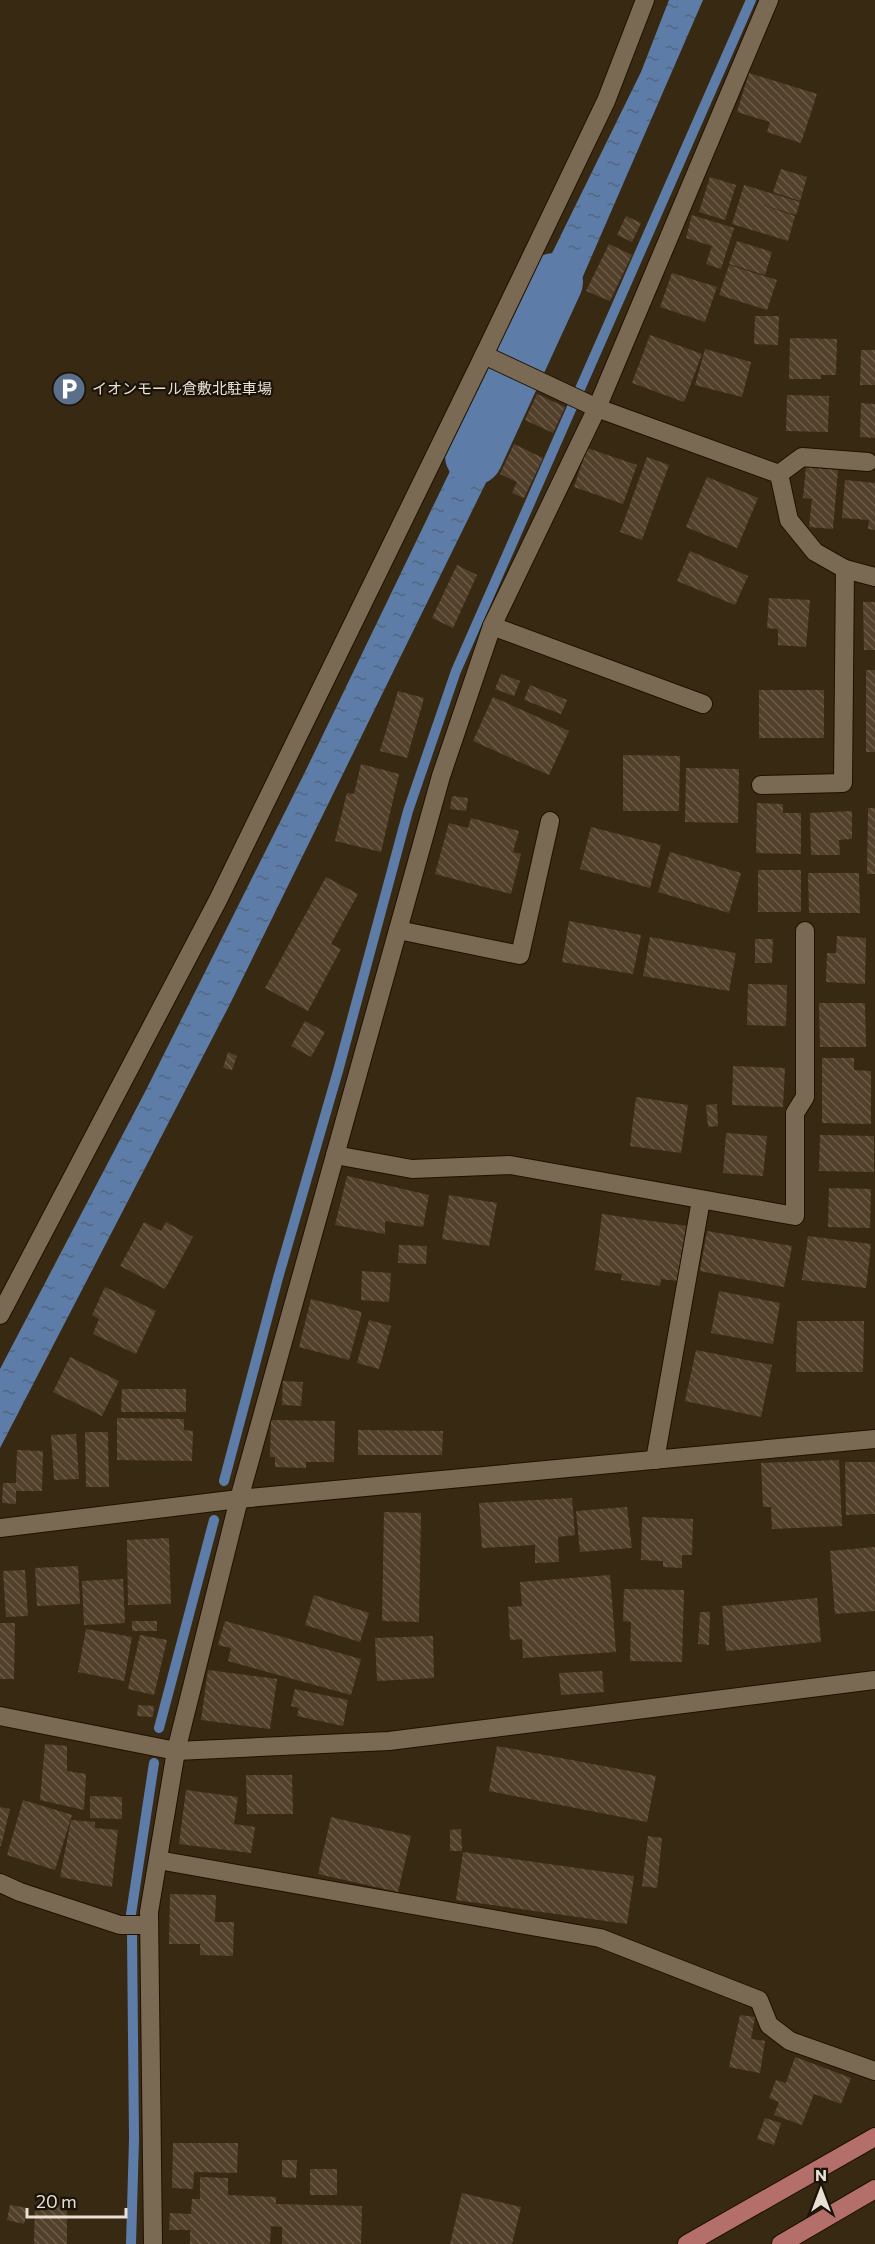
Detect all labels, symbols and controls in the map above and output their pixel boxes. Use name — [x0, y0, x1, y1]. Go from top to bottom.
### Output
parking icon: イオンモール倉敷北駐車場 — [51, 371, 87, 407]
place label: イオンモール倉敷北駐車場 — [92, 379, 272, 397]
north arrow — [791, 2160, 851, 2220]
text: N — [815, 2165, 827, 2184]
scale bar — [27, 2181, 126, 2219]
text: 20 m — [36, 2190, 77, 2212]

